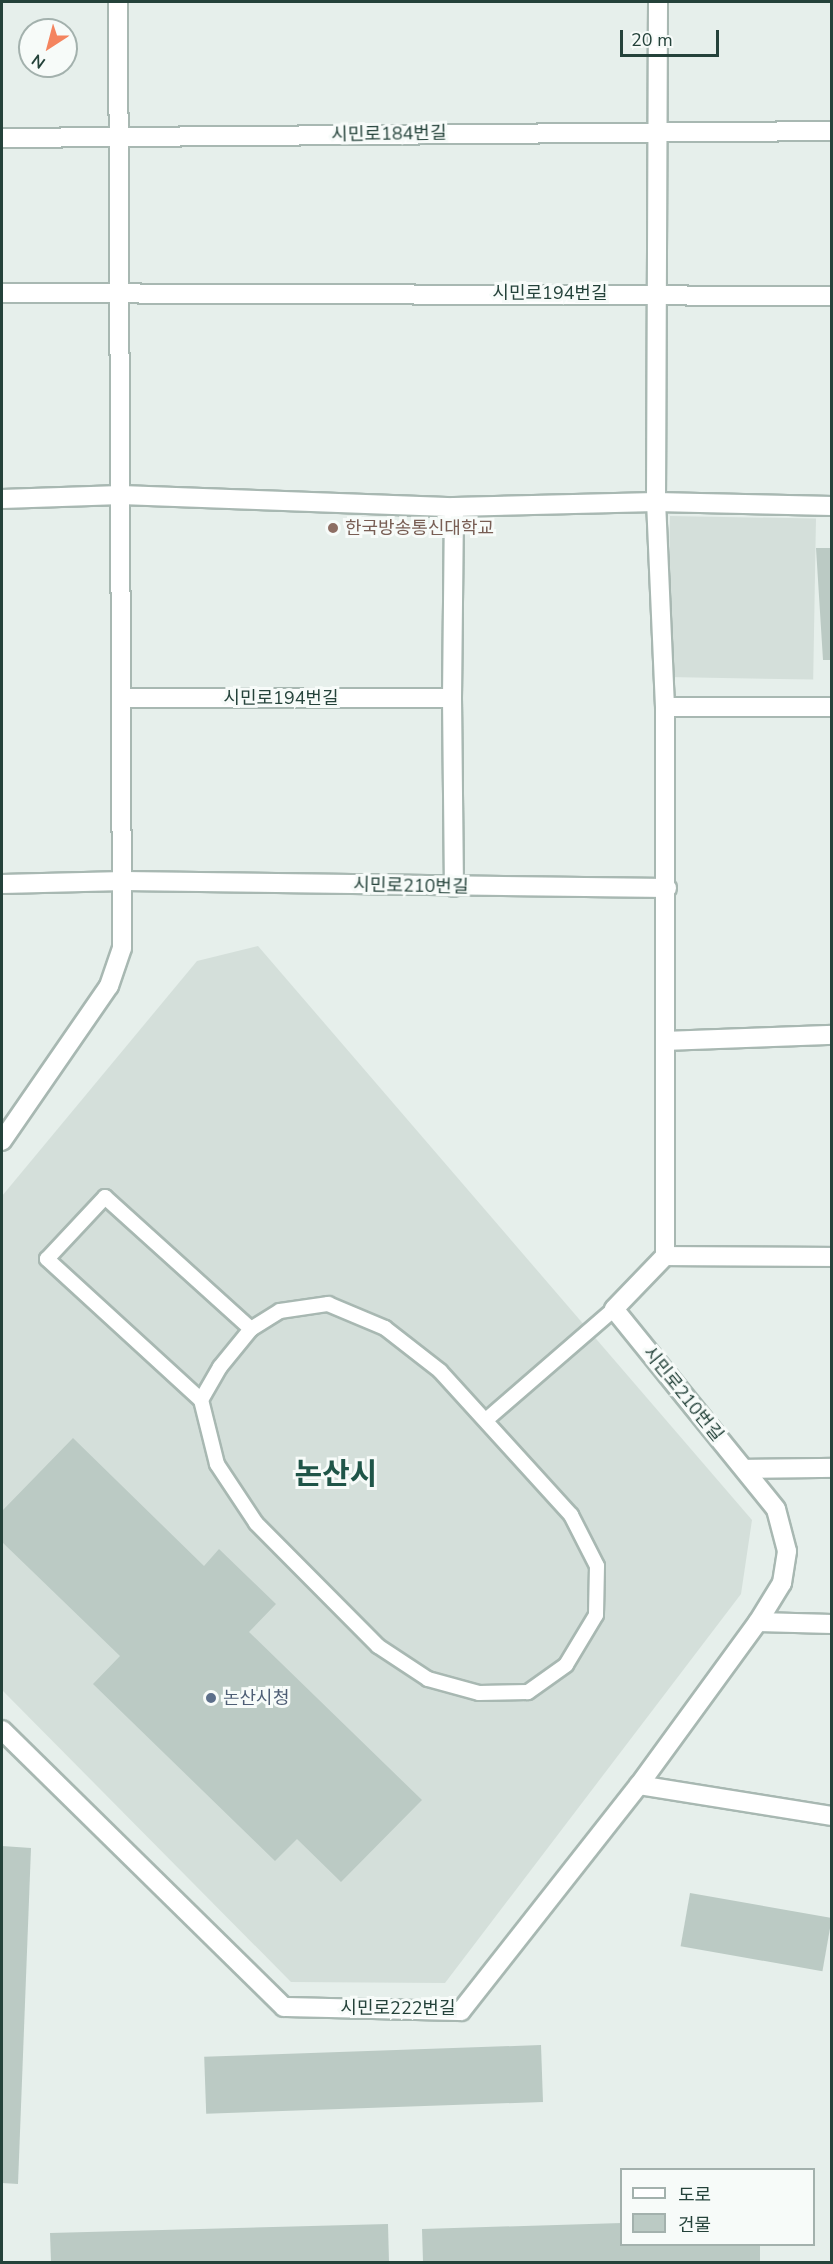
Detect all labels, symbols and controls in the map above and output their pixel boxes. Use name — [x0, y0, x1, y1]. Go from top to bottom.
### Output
north arrow — [18, 18, 78, 78]
scale bar — [623, 18, 722, 56]
text: 20 m — [631, 28, 673, 52]
text: N — [27, 49, 50, 73]
street label: 시민로184번길 — [331, 122, 447, 146]
street label: 시민로194번길 — [492, 282, 608, 304]
place label: 한국방송통신대학교 — [345, 517, 494, 539]
marker: 한국방송통신대학교 — [326, 521, 340, 535]
street label: 시민로194번길 — [223, 687, 339, 709]
street label: 시민로210번길 — [353, 874, 469, 898]
street label: 시민로210번길 — [638, 1342, 728, 1446]
district label: 논산시 — [295, 1457, 377, 1493]
place label: 논산시청 — [223, 1687, 289, 1709]
marker: 논산시청 — [204, 1691, 218, 1705]
street label: 시민로222번길 — [340, 1997, 456, 2019]
legend — [620, 2168, 815, 2246]
text: 도로 — [678, 2183, 711, 2207]
text: 건물 — [678, 2213, 711, 2237]

